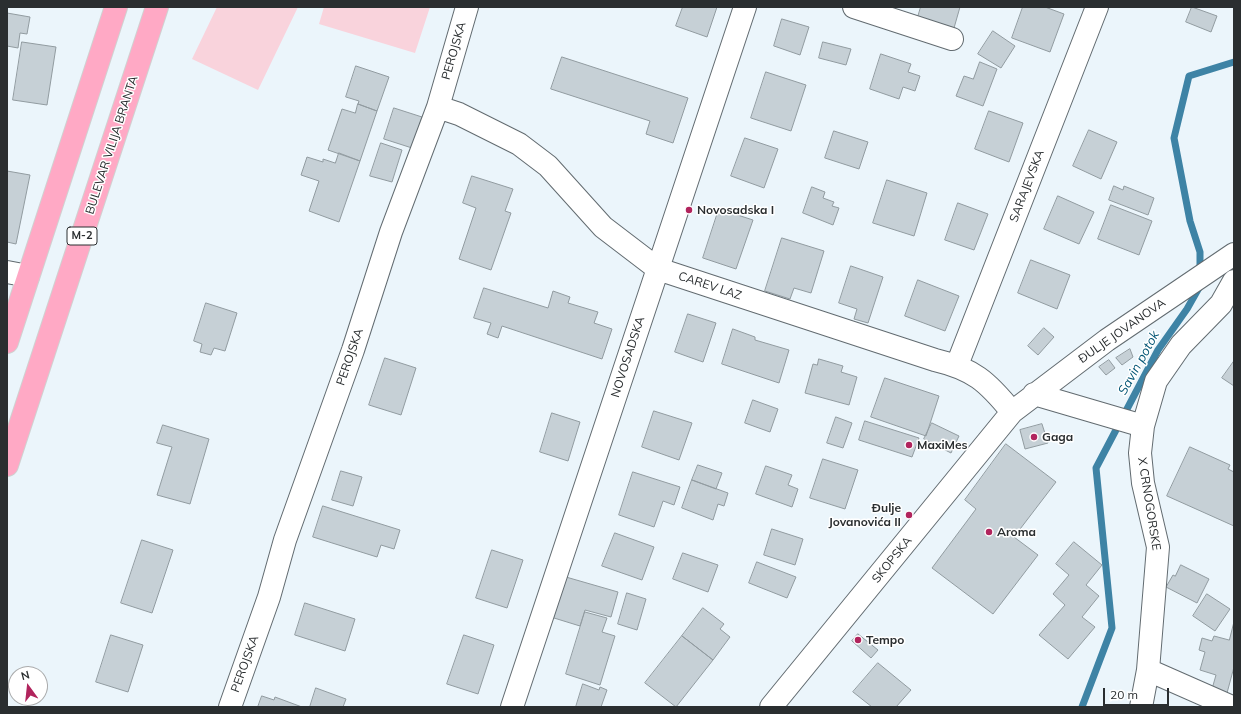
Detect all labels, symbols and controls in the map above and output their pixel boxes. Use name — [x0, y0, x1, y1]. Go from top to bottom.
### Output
street label: PEROJSKA — [439, 20, 469, 82]
street label: BULEVAR VILIJA BRANTA — [83, 74, 141, 216]
street label: SARAJEVSKA — [1007, 148, 1047, 224]
place label: Novosadska I — [697, 203, 774, 217]
marker: Novosadska I — [684, 205, 694, 215]
road number: M-2 — [67, 227, 97, 245]
street label: CAREV LAZ — [677, 269, 743, 303]
street label: ĐULJE JOVANOVA — [1076, 296, 1168, 366]
street label: NOVOSADSKA — [608, 315, 648, 399]
street label: PEROJSKA — [334, 327, 366, 387]
water label: Savin potok — [1115, 328, 1163, 398]
place label: Gaga — [1042, 430, 1073, 444]
marker: Gaga — [1029, 432, 1039, 442]
place label: MaxiMes — [917, 438, 968, 452]
marker: MaxiMes — [904, 440, 914, 450]
street label: X CRNOGORSKE — [1135, 456, 1163, 552]
place label: Đulje Jovanovića II — [828, 501, 901, 529]
marker: Đulje Jovanovića II — [904, 510, 914, 520]
place label: Aroma — [997, 525, 1036, 539]
marker: Aroma — [984, 527, 994, 537]
street label: SKOPSKA — [869, 534, 915, 586]
place label: Tempo — [866, 633, 904, 647]
street label: PEROJSKA — [228, 634, 262, 694]
marker: Tempo — [853, 635, 863, 645]
north arrow — [8, 666, 48, 706]
text: N — [19, 668, 31, 683]
scale bar — [1105, 680, 1171, 706]
text: 20 m — [1110, 687, 1138, 702]

